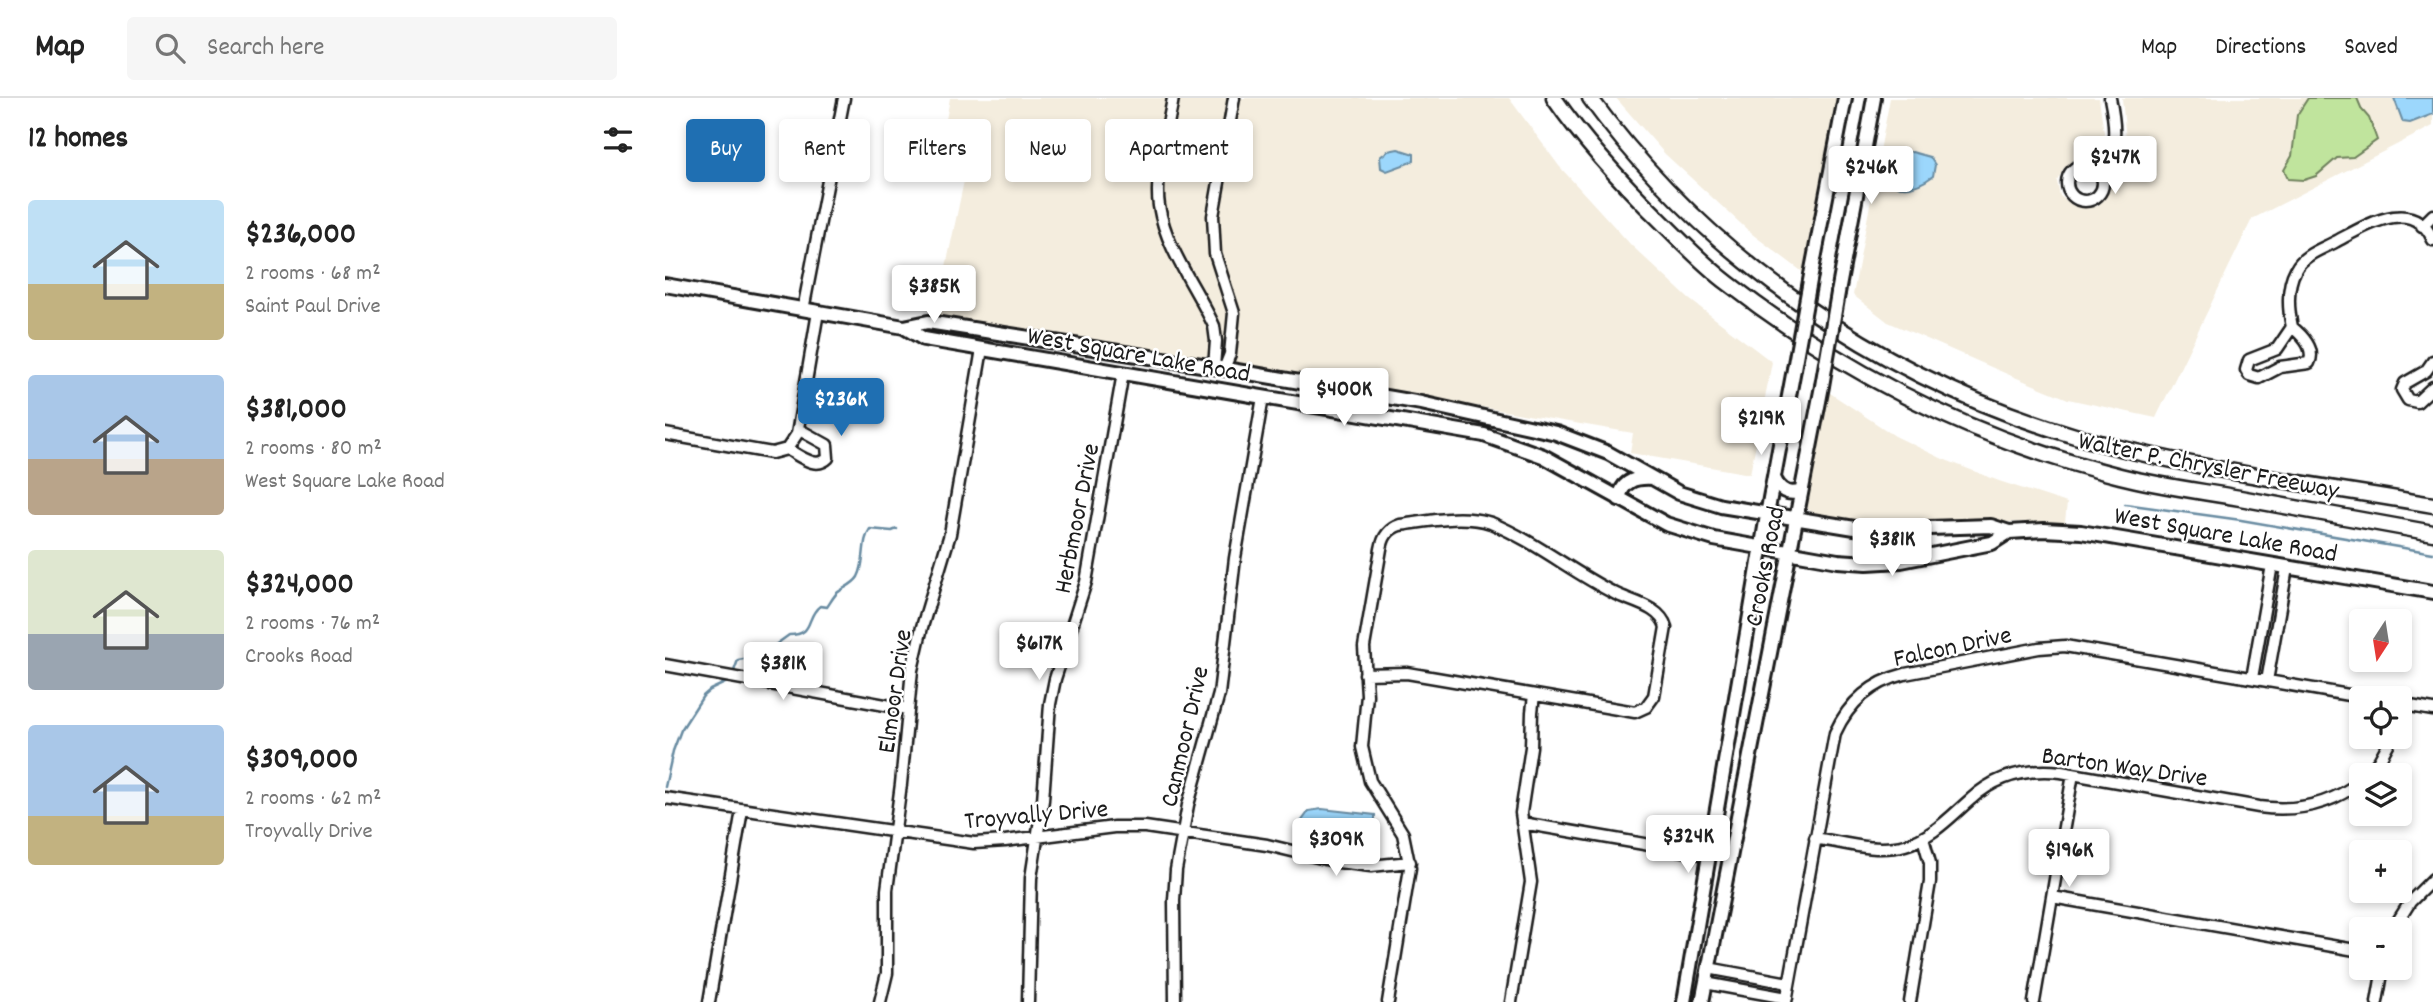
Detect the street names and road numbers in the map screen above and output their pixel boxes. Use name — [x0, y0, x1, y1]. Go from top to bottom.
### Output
street label: West Square Lake Road — [1024, 319, 1253, 394]
street label: Walter P. Chrysler Freeway — [2075, 424, 2342, 511]
street label: Herbmoor Drive — [1046, 440, 1111, 597]
street label: West Square Lake Road — [2111, 499, 2340, 574]
street label: Crooks Road — [1737, 503, 1796, 630]
street label: Falcon Drive — [1890, 618, 2015, 679]
street label: Elmoor Drive — [869, 627, 923, 756]
street label: Canmoor Drive — [1152, 663, 1221, 811]
street label: Barton Way Drive — [2039, 739, 2210, 798]
street label: Troyvally Drive — [963, 792, 1110, 841]

